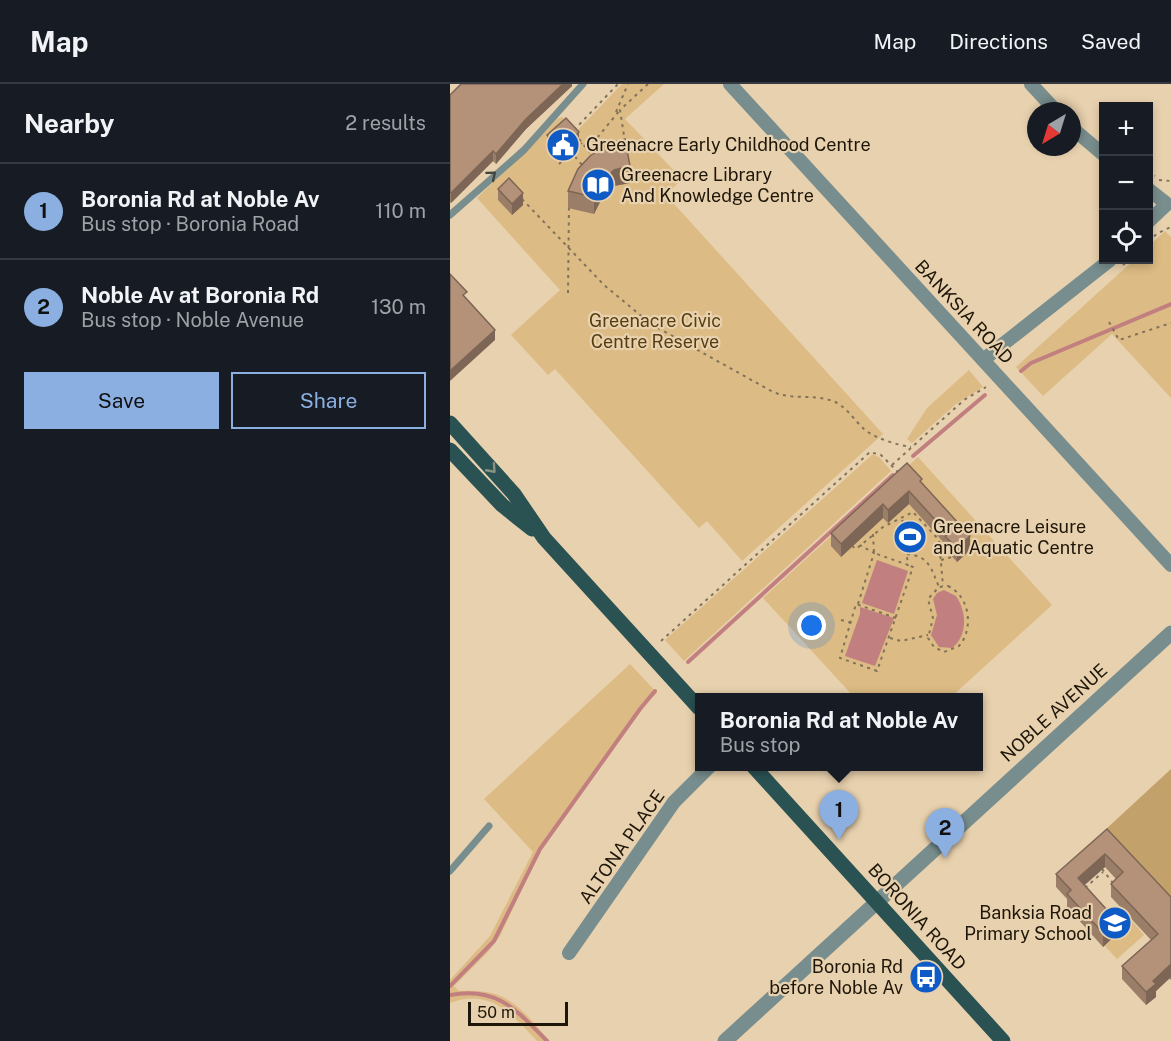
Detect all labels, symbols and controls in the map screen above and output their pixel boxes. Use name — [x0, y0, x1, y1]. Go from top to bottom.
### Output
text: Map — [30, 25, 89, 58]
text: Map — [874, 29, 916, 54]
text: Directions — [949, 29, 1048, 54]
text: Saved — [1081, 29, 1141, 54]
north arrow — [1027, 102, 1081, 156]
map controls — [1099, 102, 1153, 264]
button: + — [1099, 102, 1153, 156]
text: Nearby — [24, 108, 114, 139]
text: 2 results — [345, 111, 426, 135]
public building icon: Greenacre Early Childhood Centre — [545, 127, 581, 163]
place label: Greenacre Early Childhood Centre — [586, 134, 871, 155]
button: − — [1099, 156, 1153, 210]
place label: Greenacre Library And Knowledge Centre — [621, 164, 814, 206]
library icon: Greenacre Library And Knowledge Centre — [580, 167, 616, 203]
one-way arrow — [486, 172, 497, 183]
text: Boronia Rd at Noble Av — [81, 186, 319, 212]
text: 1 — [39, 199, 48, 223]
text: 110 m — [375, 199, 426, 223]
button: locate — [1099, 210, 1153, 264]
text: Bus stop · Boronia Road — [81, 212, 299, 236]
street label: BANKSIA ROAD — [911, 255, 1018, 368]
text: Noble Av at Boronia Rd — [81, 282, 319, 308]
text: 2 — [37, 295, 50, 319]
text: 130 m — [371, 295, 426, 319]
text: Bus stop · Noble Avenue — [81, 308, 304, 332]
park label: Greenacre Civic Centre Reserve — [589, 310, 721, 352]
button: Save — [24, 372, 219, 429]
button: Share — [231, 372, 426, 429]
one-way arrow — [485, 463, 496, 473]
place label: Greenacre Leisure and Aquatic Centre — [933, 516, 1094, 558]
sports icon: Greenacre Leisure and Aquatic Centre — [892, 519, 928, 555]
your location — [797, 611, 826, 640]
street label: NOBLE AVENUE — [996, 659, 1111, 766]
popup — [695, 693, 983, 771]
text: Boronia Rd at Noble Av — [720, 707, 958, 733]
text: Bus stop — [720, 733, 800, 757]
street label: ALTONA PLACE — [575, 786, 669, 908]
pin: 1 — [820, 790, 858, 840]
pin: 2 — [926, 808, 964, 858]
street label: BORONIA ROAD — [864, 859, 971, 974]
place label: Banksia Road Primary School — [964, 902, 1092, 944]
school or university icon: Banksia Road Primary School — [1097, 905, 1133, 941]
place label: Boronia Rd before Noble Av — [769, 956, 903, 998]
bus stop icon: Boronia Rd before Noble Av — [908, 959, 944, 995]
scale bar — [468, 999, 568, 1026]
text: 50 m — [477, 1003, 515, 1022]

